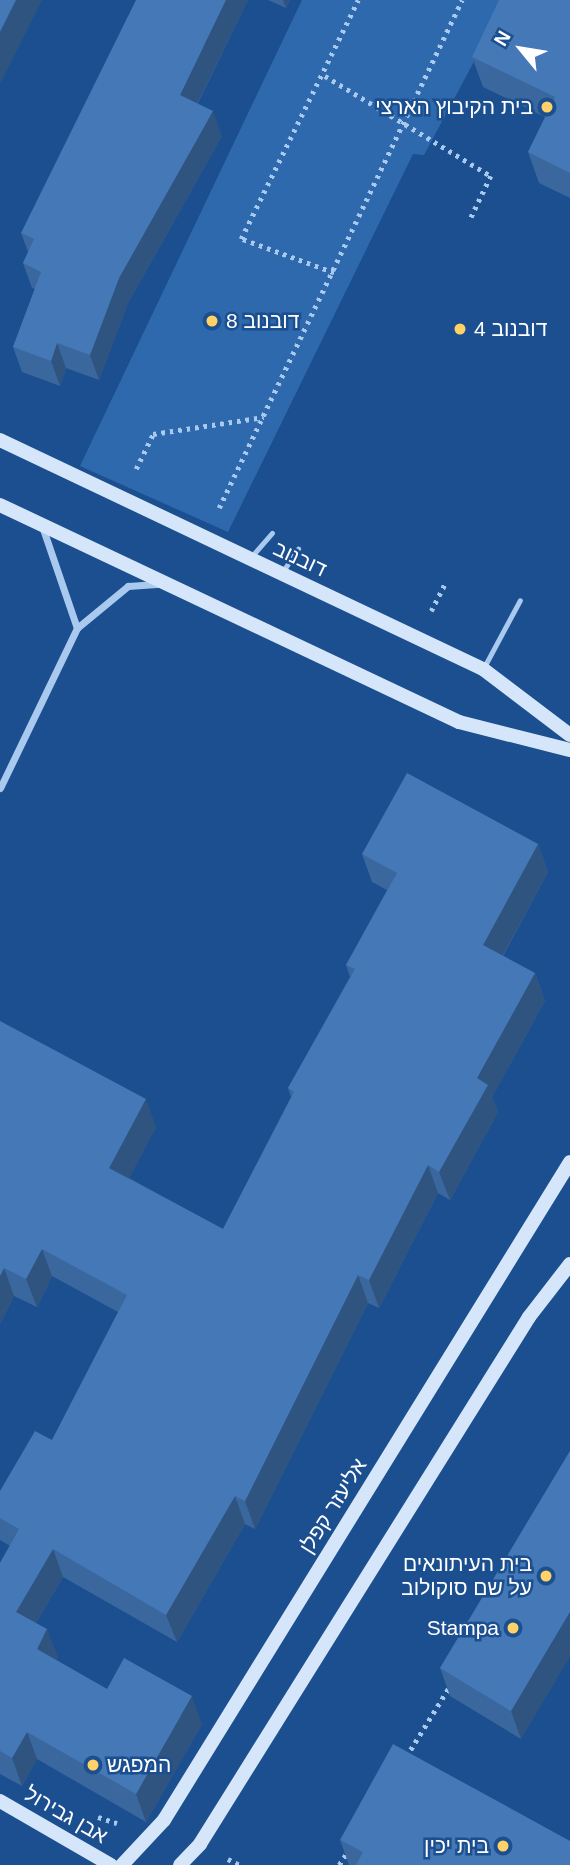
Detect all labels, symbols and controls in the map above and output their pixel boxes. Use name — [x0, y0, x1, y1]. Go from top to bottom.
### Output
north arrow — [486, 14, 556, 84]
text: N — [490, 27, 515, 49]
place label: בית הקיבוץ הארצי — [375, 94, 533, 120]
marker: בית הקיבוץ הארצי — [539, 99, 555, 115]
place label: דובנוב 8 — [226, 308, 299, 334]
marker: דובנוב 8 — [204, 313, 220, 329]
place label: דובנוב 4 — [474, 316, 547, 342]
marker: דובנוב 4 — [452, 321, 468, 337]
street label: דובנוב — [269, 536, 331, 582]
street label: אליעזר קפלן — [294, 1454, 372, 1558]
place label: בית העיתונאים על שם סוקולוב — [401, 1551, 532, 1601]
marker: בית העיתונאים על שם סוקולוב — [538, 1568, 554, 1584]
place label: Stampa — [427, 1615, 499, 1641]
marker: Stampa — [505, 1620, 521, 1636]
place label: המפגש — [107, 1752, 171, 1778]
marker: המפגש — [85, 1757, 101, 1773]
street label: אבן גבירול — [20, 1781, 112, 1849]
place label: בית יכין — [424, 1833, 489, 1859]
marker: בית יכין — [495, 1838, 511, 1854]

